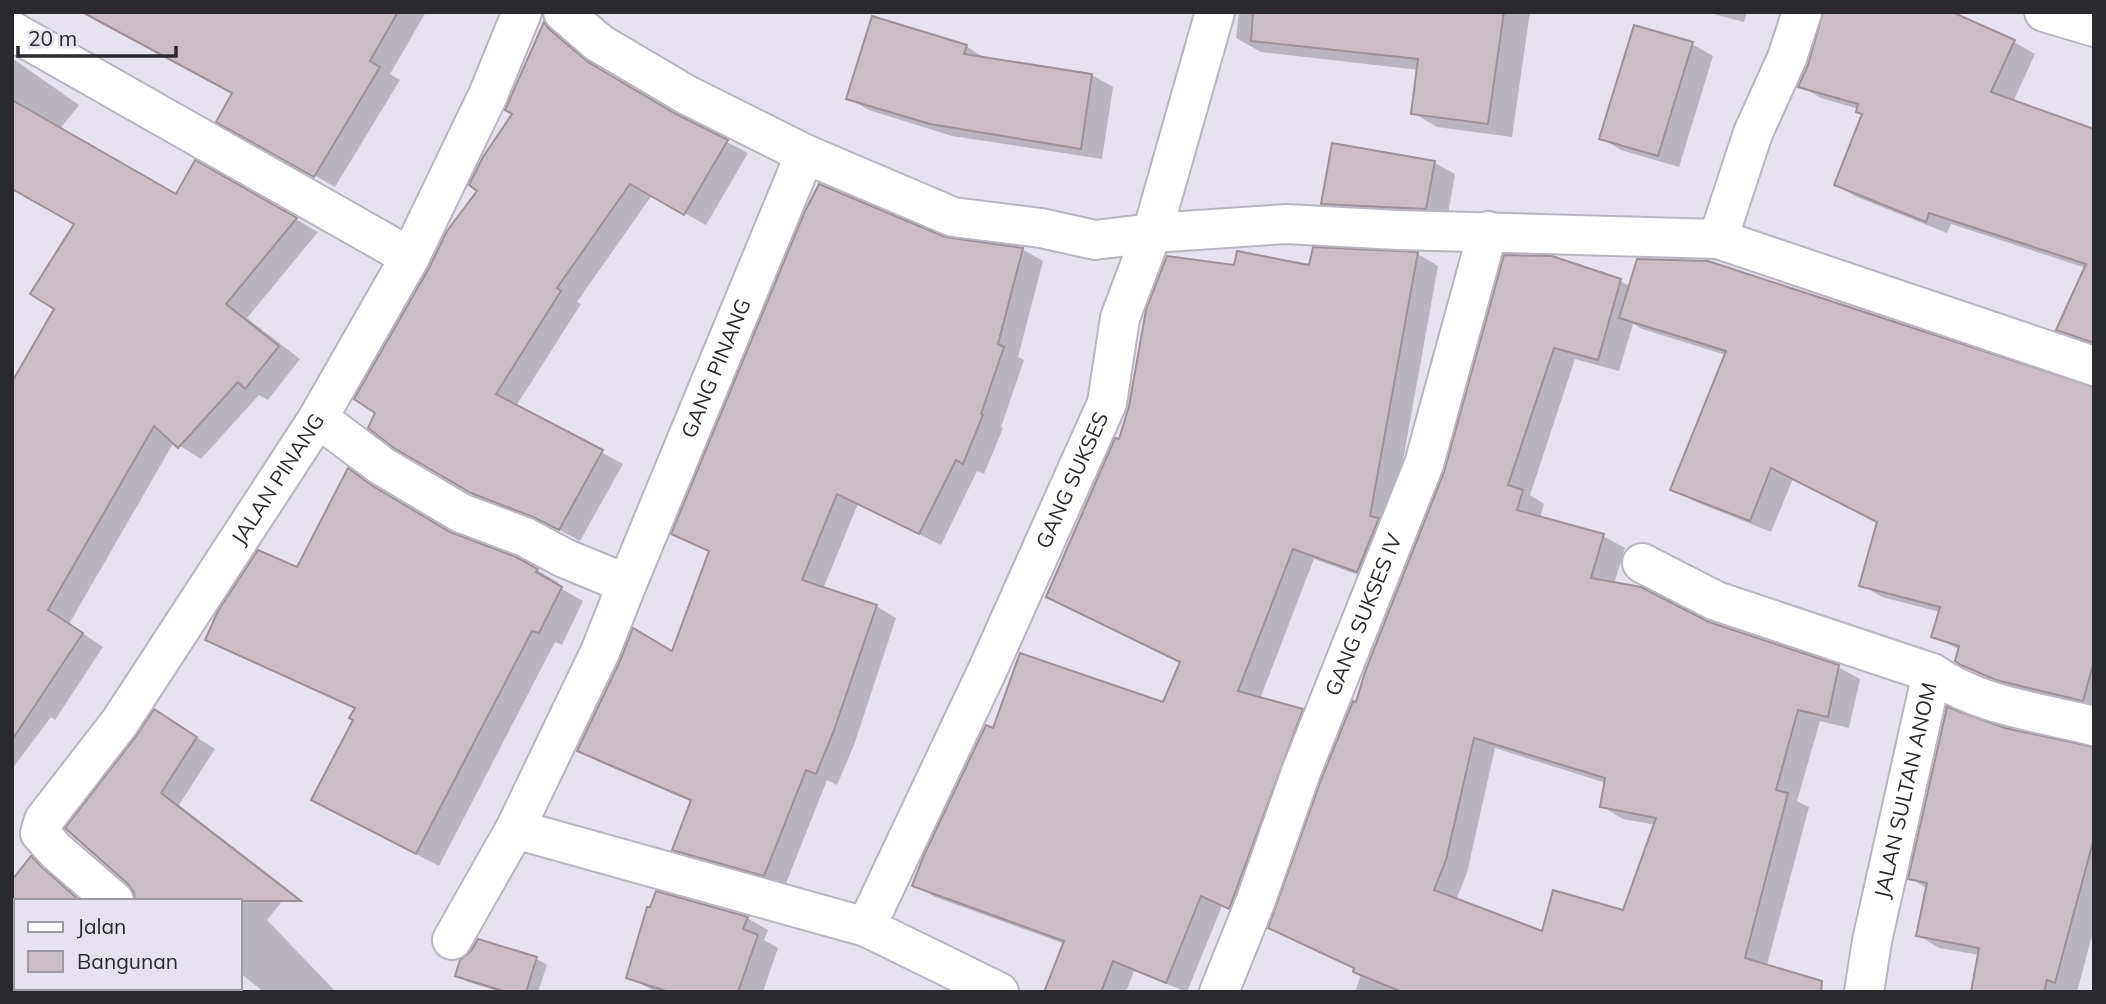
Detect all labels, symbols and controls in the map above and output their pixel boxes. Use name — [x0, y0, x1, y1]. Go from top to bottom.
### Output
scale bar — [18, 14, 175, 58]
text: 20 m — [28, 25, 77, 51]
street label: GANG PINANG — [675, 294, 756, 442]
street label: JALAN PINANG — [225, 408, 329, 549]
street label: GANG SUKSES — [1030, 408, 1113, 552]
street label: GANG SUKSES IV — [1319, 529, 1407, 699]
street label: JALAN SULTAN ANOM — [1868, 680, 1942, 900]
legend — [14, 899, 242, 990]
text: Jalan — [77, 913, 126, 939]
text: Bangunan — [77, 948, 178, 974]

